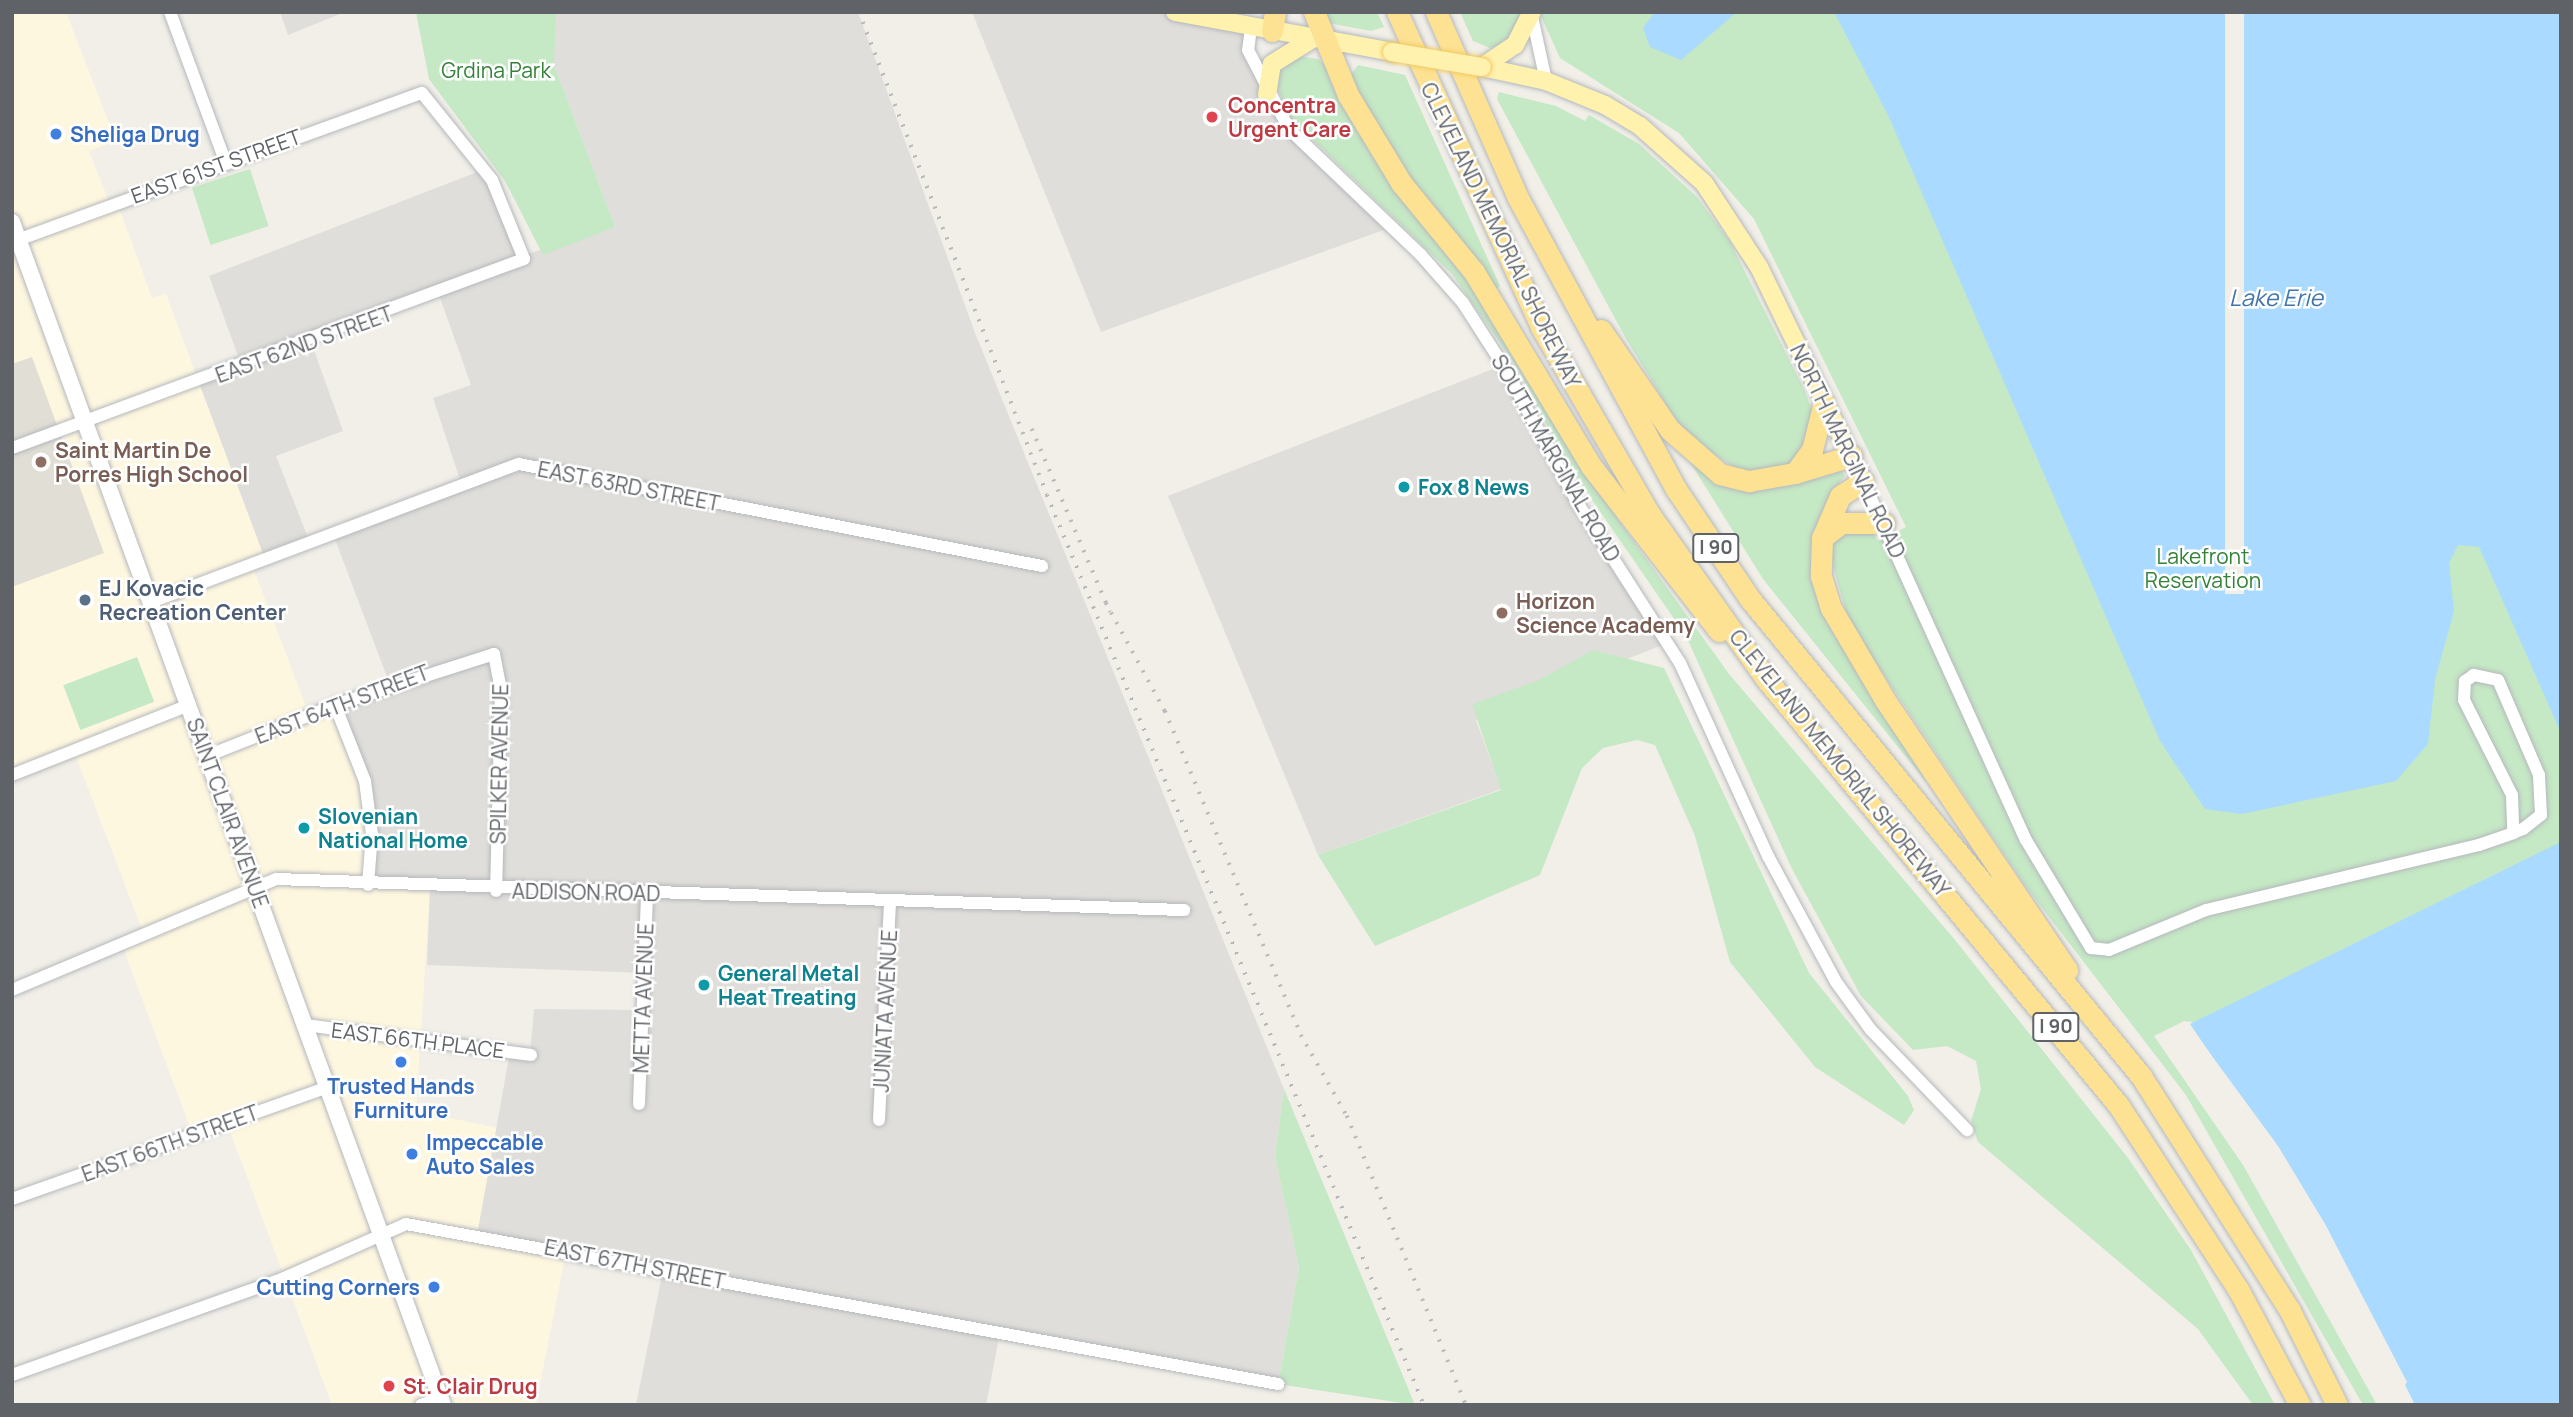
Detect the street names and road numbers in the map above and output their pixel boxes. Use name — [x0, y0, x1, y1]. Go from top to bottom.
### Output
street label: CLEVELAND MEMORIAL SHOREWAY — [1416, 78, 1586, 392]
street label: EAST 61ST STREET — [127, 123, 305, 209]
street label: EAST 62ND STREET — [212, 300, 396, 388]
street label: NORTH MARGINAL ROAD — [1785, 339, 1911, 563]
street label: SOUTH MARGINAL ROAD — [1486, 350, 1626, 566]
street label: EAST 63RD STREET — [535, 456, 723, 516]
road number: I 90 — [1692, 533, 1740, 564]
street label: CLEVELAND MEMORIAL SHOREWAY — [1724, 624, 1956, 902]
street label: EAST 64TH STREET — [251, 659, 433, 749]
street label: SPILKER AVENUE — [485, 683, 513, 845]
street label: SAINT CLAIR AVENUE — [182, 714, 274, 912]
street label: ADDISON ROAD — [512, 878, 660, 906]
street label: METTA AVENUE — [628, 922, 658, 1074]
street label: JUNIATA AVENUE — [868, 929, 902, 1093]
road number: I 90 — [2032, 1012, 2080, 1042]
street label: EAST 66TH PLACE — [330, 1017, 506, 1063]
street label: EAST 66TH STREET — [78, 1099, 262, 1187]
street label: EAST 67TH STREET — [542, 1234, 728, 1294]

